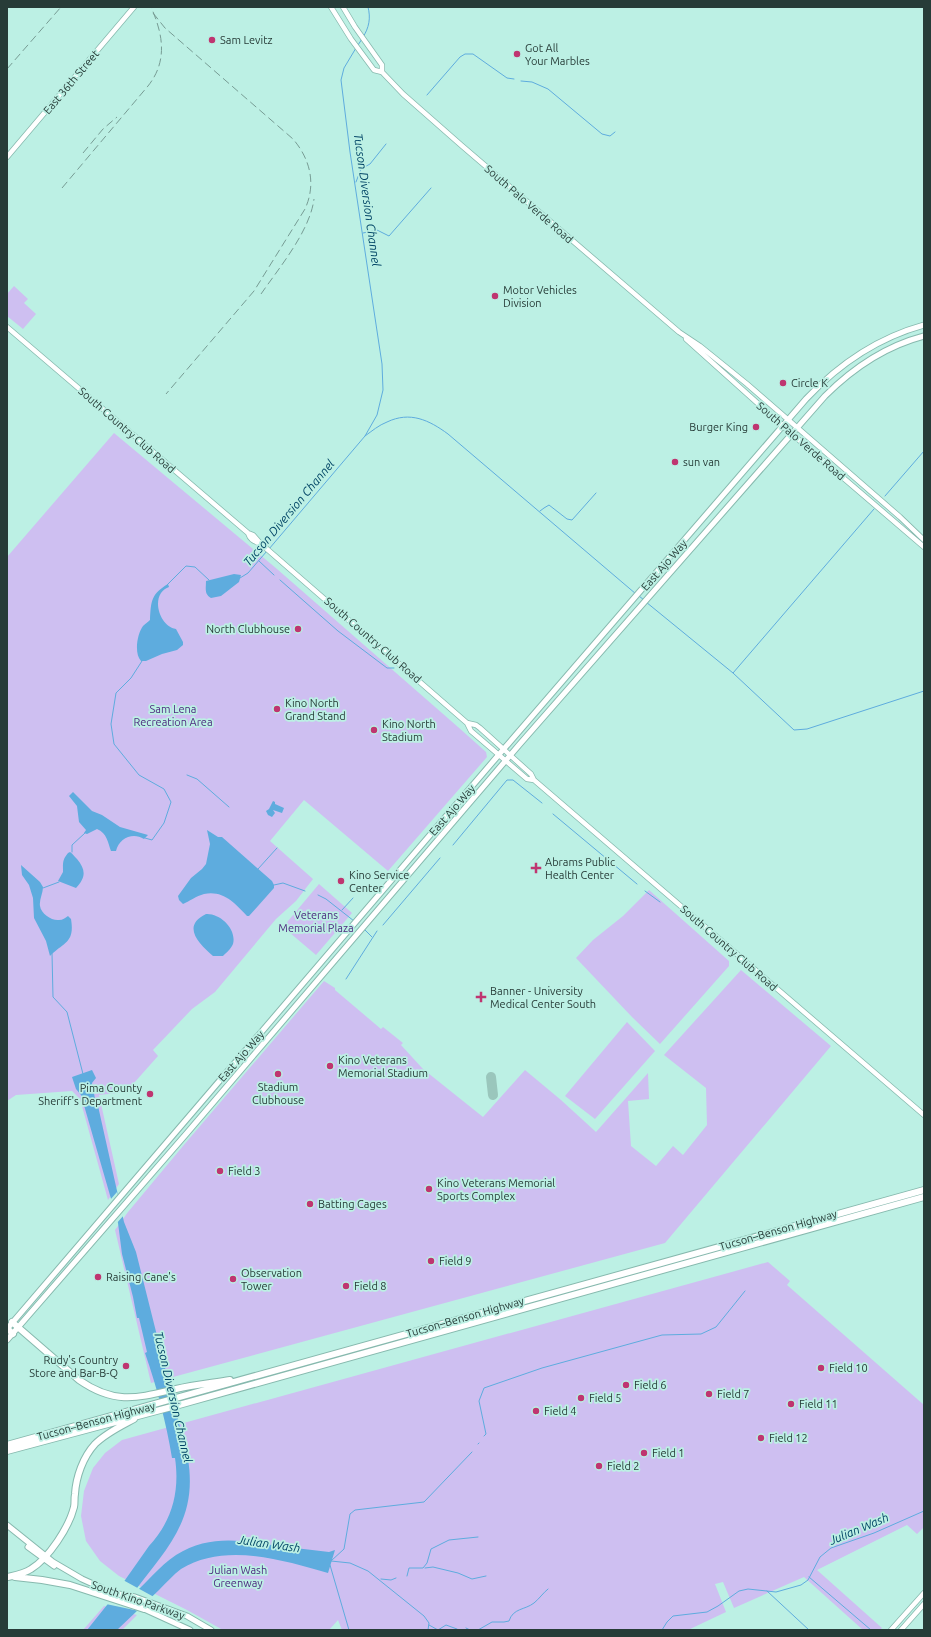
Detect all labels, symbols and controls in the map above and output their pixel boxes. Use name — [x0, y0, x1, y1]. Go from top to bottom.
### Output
place label: Sam Levitz — [220, 34, 273, 46]
marker: Sam Levitz — [207, 35, 217, 45]
place label: Got All Your Marbles — [525, 42, 590, 67]
street label: East 36th Street — [41, 47, 102, 116]
marker: Got All Your Marbles — [512, 49, 522, 59]
water label: Tucson Diversion Channel — [352, 132, 383, 268]
street label: South Palo Verde Road — [483, 162, 575, 246]
place label: Motor Vehicles Division — [503, 284, 577, 309]
marker: Motor Vehicles Division — [490, 291, 500, 301]
place label: Circle K — [791, 377, 828, 389]
marker: Circle K — [778, 378, 788, 388]
street label: South Country Club Road — [76, 385, 178, 475]
street label: South Palo Verde Road — [755, 399, 847, 483]
place label: Burger King — [689, 421, 748, 433]
marker: Burger King — [751, 422, 761, 432]
place label: sun van — [683, 456, 720, 468]
water label: Tucson Diversion Channel — [240, 457, 337, 568]
marker: sun van — [670, 457, 680, 467]
street label: East Ajo Way — [639, 537, 690, 593]
street label: South Country Club Road — [322, 595, 424, 685]
place label: North Clubhouse — [206, 623, 290, 635]
marker: North Clubhouse — [293, 624, 303, 634]
place label: Kino North Grand Stand — [285, 697, 346, 722]
park label: Sam Lena Recreation Area — [133, 703, 213, 728]
marker: Kino North Grand Stand — [272, 704, 282, 714]
place label: Kino North Stadium — [382, 718, 436, 743]
marker: Kino North Stadium — [369, 725, 379, 735]
street label: East Ajo Way — [427, 782, 478, 838]
place label: Abrams Public Health Center — [545, 856, 615, 881]
marker: Abrams Public Health Center — [530, 862, 542, 874]
place label: Kino Service Center — [349, 869, 409, 894]
marker: Kino Service Center — [336, 876, 346, 886]
street label: South Country Club Road — [678, 903, 780, 993]
park label: Veterans Memorial Plaza — [278, 909, 354, 934]
place label: Banner - University Medical Center South — [490, 985, 596, 1010]
marker: Banner - University Medical Center South — [475, 991, 487, 1003]
street label: East Ajo Way — [216, 1028, 267, 1084]
place label: Kino Veterans Memorial Stadium — [338, 1054, 428, 1079]
marker: Kino Veterans Memorial Stadium — [325, 1061, 335, 1071]
marker: Stadium Clubhouse — [273, 1069, 283, 1079]
place label: Stadium Clubhouse — [252, 1081, 304, 1106]
place label: Pima County Sheriff's Department — [38, 1082, 143, 1107]
marker: Pima County Sheriff's Department — [145, 1089, 155, 1099]
place label: Field 3 — [228, 1165, 261, 1177]
marker: Field 3 — [215, 1166, 225, 1176]
place label: Kino Veterans Memorial Sports Complex — [437, 1177, 555, 1202]
marker: Kino Veterans Memorial Sports Complex — [424, 1184, 434, 1194]
place label: Batting Cages — [318, 1198, 387, 1210]
marker: Batting Cages — [305, 1199, 315, 1209]
street label: Tucson–Benson Highway — [718, 1207, 839, 1253]
place label: Field 9 — [439, 1255, 472, 1267]
marker: Field 9 — [426, 1256, 436, 1266]
place label: Observation Tower — [241, 1267, 302, 1292]
place label: Raising Cane's — [106, 1271, 176, 1283]
marker: Raising Cane's — [93, 1272, 103, 1282]
marker: Observation Tower — [228, 1274, 238, 1284]
place label: Field 8 — [354, 1280, 387, 1292]
marker: Field 8 — [341, 1281, 351, 1291]
street label: Tucson–Benson Highway — [405, 1294, 526, 1340]
water label: Tucson Diversion Channel — [152, 1330, 195, 1464]
place label: Rudy's Country Store and Bar-B-Q — [29, 1354, 119, 1379]
marker: Rudy's Country Store and Bar-B-Q — [121, 1361, 131, 1371]
place label: Field 10 — [829, 1362, 868, 1374]
marker: Field 10 — [816, 1363, 826, 1373]
place label: Field 6 — [634, 1379, 667, 1391]
marker: Field 6 — [621, 1380, 631, 1390]
place label: Field 7 — [717, 1388, 750, 1400]
marker: Field 7 — [704, 1389, 714, 1399]
place label: Field 5 — [589, 1392, 622, 1404]
marker: Field 5 — [576, 1393, 586, 1403]
place label: Field 11 — [799, 1398, 838, 1410]
street label: Tucson–Benson Highway — [36, 1399, 157, 1443]
marker: Field 11 — [786, 1399, 796, 1409]
place label: Field 4 — [544, 1405, 577, 1417]
marker: Field 4 — [531, 1406, 541, 1416]
place label: Field 12 — [769, 1432, 808, 1444]
marker: Field 12 — [756, 1433, 766, 1443]
place label: Field 1 — [652, 1447, 685, 1459]
marker: Field 1 — [639, 1448, 649, 1458]
place label: Field 2 — [607, 1460, 640, 1472]
marker: Field 2 — [594, 1461, 604, 1471]
water label: Julian Wash — [826, 1510, 890, 1547]
water label: Julian Wash — [236, 1533, 301, 1554]
park label: Julian Wash Greenway — [209, 1564, 267, 1589]
street label: South Kino Parkway — [90, 1578, 187, 1622]

